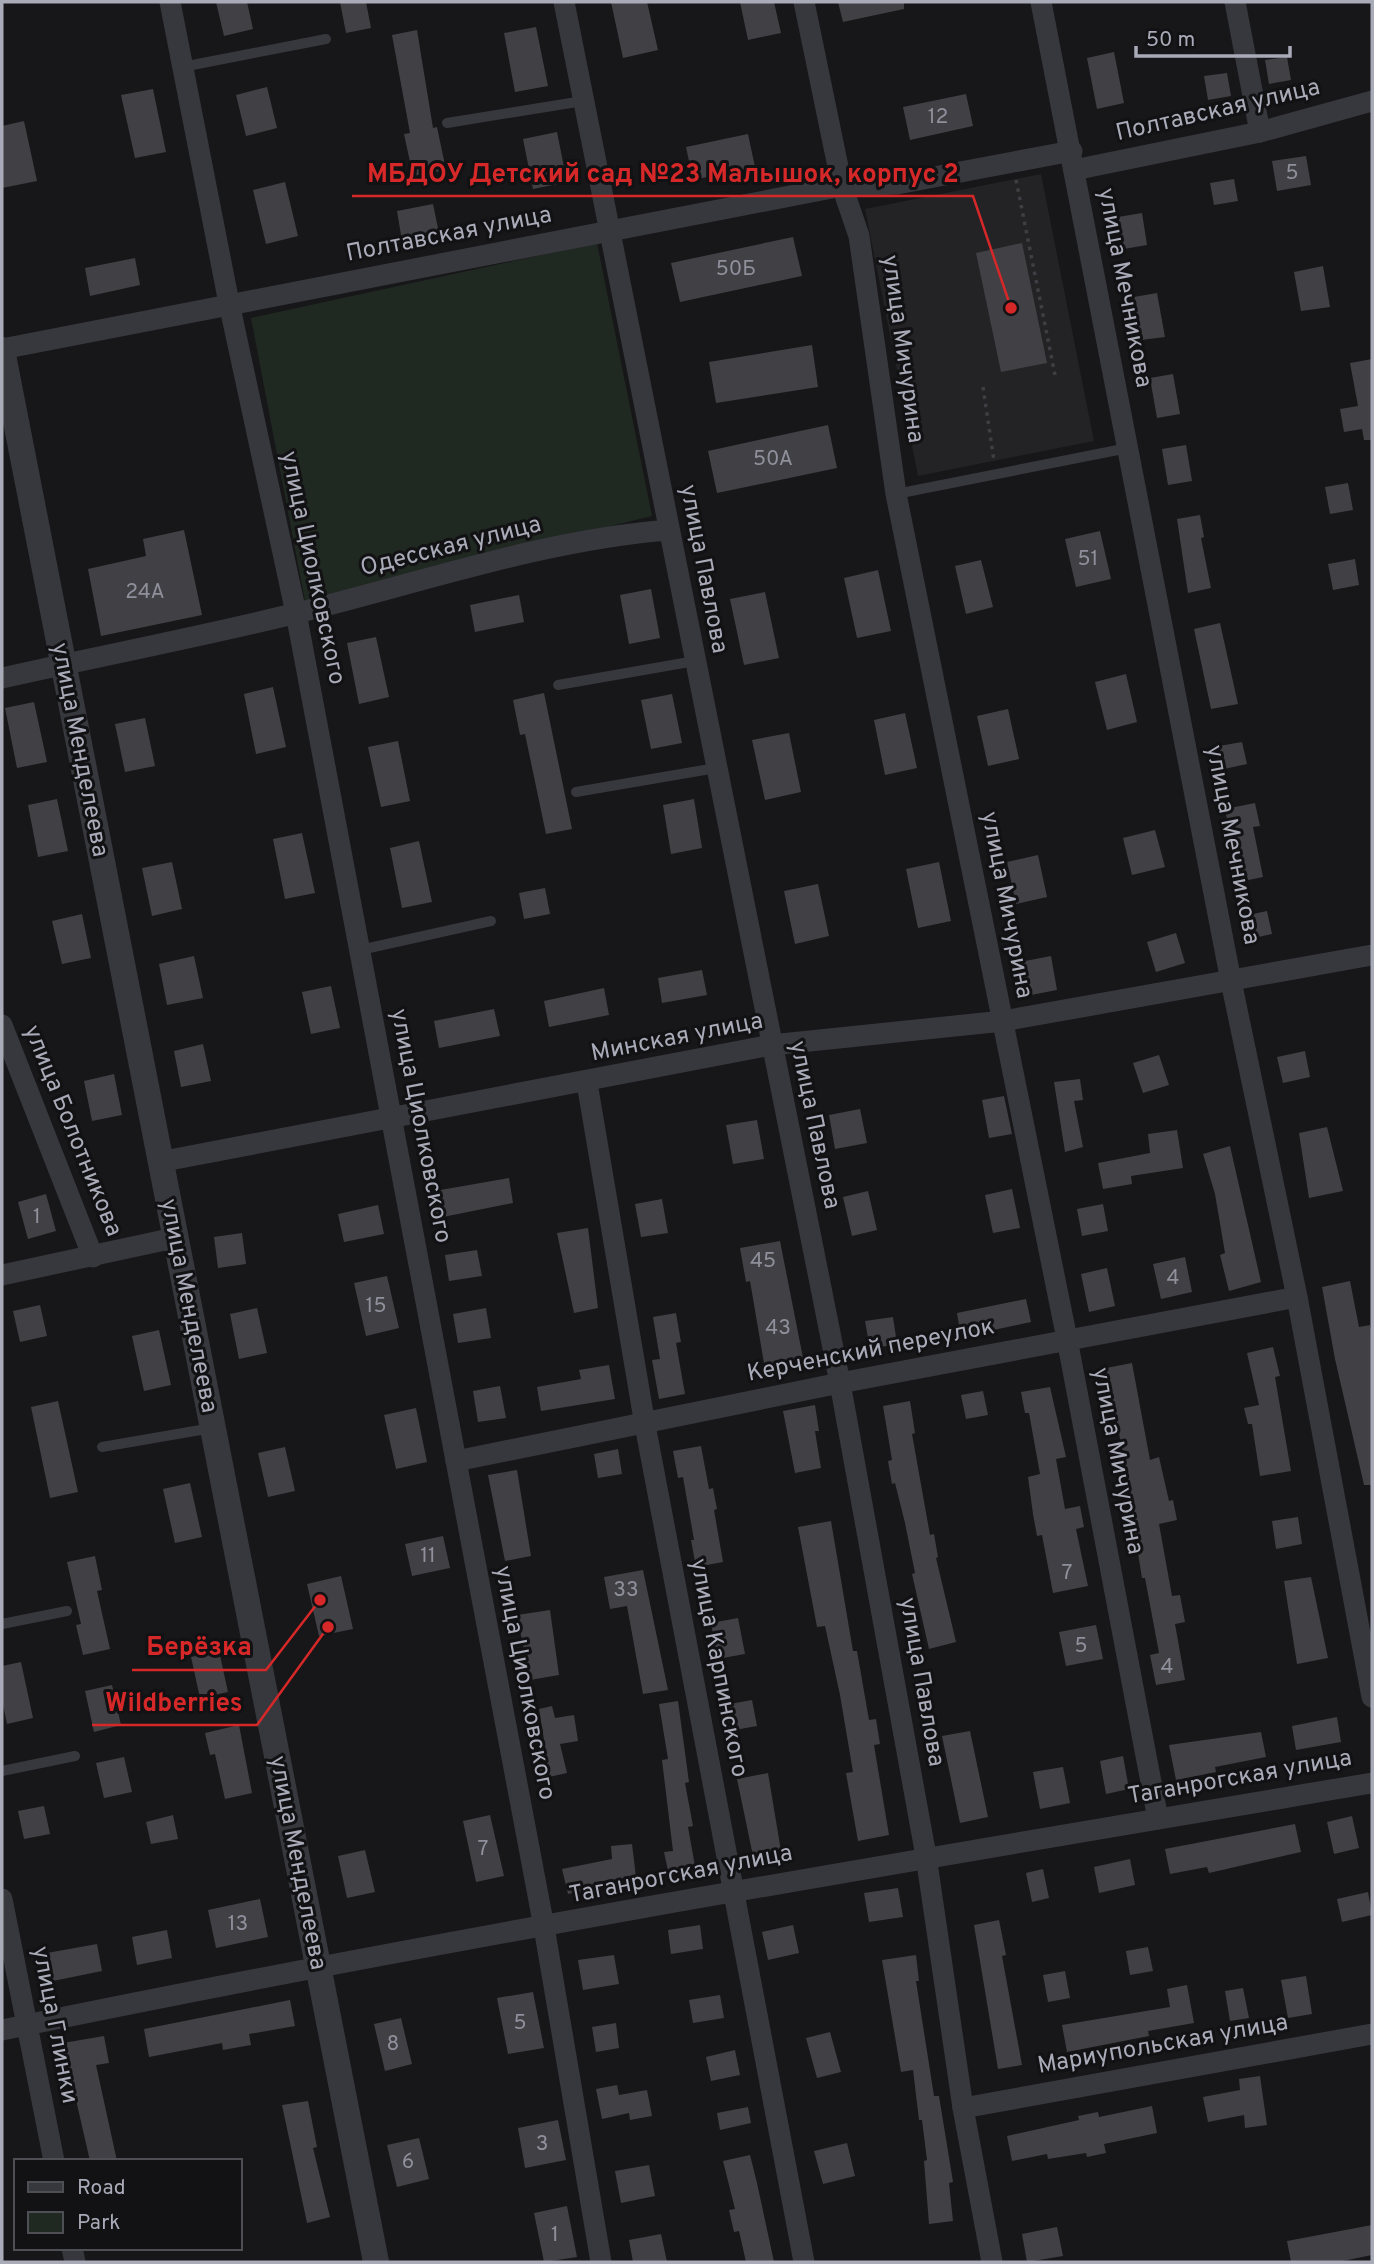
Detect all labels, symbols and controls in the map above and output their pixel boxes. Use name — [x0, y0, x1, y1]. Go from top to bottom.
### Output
scale bar — [1136, 14, 1290, 58]
text: 50 m — [1146, 27, 1195, 54]
street label: Полтавская улица — [1113, 73, 1323, 149]
house number: 12 — [928, 104, 948, 131]
callout: МБДОУ Детский сад №23 Малышок, корпус 2 — [352, 149, 973, 196]
text: МБДОУ Детский сад №23 Малышок, корпус 2 — [367, 159, 959, 192]
house number: 5 — [1285, 160, 1299, 187]
street label: улица Мечникова — [1090, 186, 1158, 390]
street label: Полтавская улица — [344, 200, 554, 270]
street label: улица Мичурина — [874, 253, 930, 445]
house number: 50Б — [716, 256, 756, 283]
house number: 50А — [753, 446, 793, 473]
street label: улица Циолковского — [273, 448, 351, 688]
street label: улица Павлова — [672, 482, 734, 656]
street label: Одесская улица — [357, 510, 545, 584]
house number: 51 — [1078, 546, 1098, 573]
house number: 24А — [125, 579, 165, 606]
street label: улица Менделеева — [44, 640, 114, 860]
street label: улица Мечникова — [1198, 743, 1266, 947]
street label: улица Мичурина — [973, 809, 1039, 1001]
street label: улица Циолковского — [383, 1006, 457, 1246]
street label: Минская улица — [588, 1007, 766, 1069]
street label: улица Болотникова — [16, 1021, 128, 1241]
street label: улица Павлова — [782, 1038, 846, 1212]
street label: улица Менделеева — [153, 1196, 223, 1416]
house number: 1 — [33, 1204, 41, 1231]
house number: 45 — [750, 1248, 776, 1275]
house number: 4 — [1166, 1265, 1180, 1292]
house number: 15 — [366, 1293, 386, 1320]
street label: Керченский переулок — [745, 1312, 997, 1390]
house number: 43 — [765, 1315, 791, 1342]
street label: улица Мичурина — [1084, 1365, 1150, 1557]
house number: 11 — [420, 1543, 436, 1570]
street label: улица Карпинского — [682, 1556, 754, 1780]
house number: 7 — [1062, 1560, 1073, 1587]
street label: улица Циолковского — [487, 1563, 561, 1803]
house number: 33 — [613, 1577, 639, 1604]
street label: улица Павлова — [891, 1595, 951, 1769]
callout: Берёзка — [132, 1623, 266, 1670]
text: Берёзка — [146, 1632, 252, 1665]
house number: 5 — [1074, 1633, 1088, 1660]
house number: 4 — [1160, 1654, 1174, 1681]
callout: Wildberries — [92, 1678, 257, 1725]
text: Wildberries — [105, 1688, 243, 1721]
street label: Таганрогская улица — [1126, 1744, 1354, 1812]
street label: улица Менделеева — [262, 1753, 332, 1973]
house number: 7 — [478, 1836, 489, 1863]
street label: Таганрогская улица — [567, 1839, 795, 1911]
house number: 13 — [228, 1911, 248, 1938]
street label: улица Глинки — [24, 1944, 84, 2106]
street label: Мариупольская улица — [1035, 2008, 1291, 2082]
house number: 5 — [513, 2010, 527, 2037]
house number: 8 — [387, 2031, 399, 2058]
house number: 3 — [536, 2131, 548, 2158]
house number: 6 — [402, 2149, 414, 2176]
legend — [14, 2159, 242, 2250]
text: Road — [77, 2175, 126, 2202]
text: Park — [77, 2210, 120, 2237]
house number: 1 — [551, 2222, 559, 2249]

